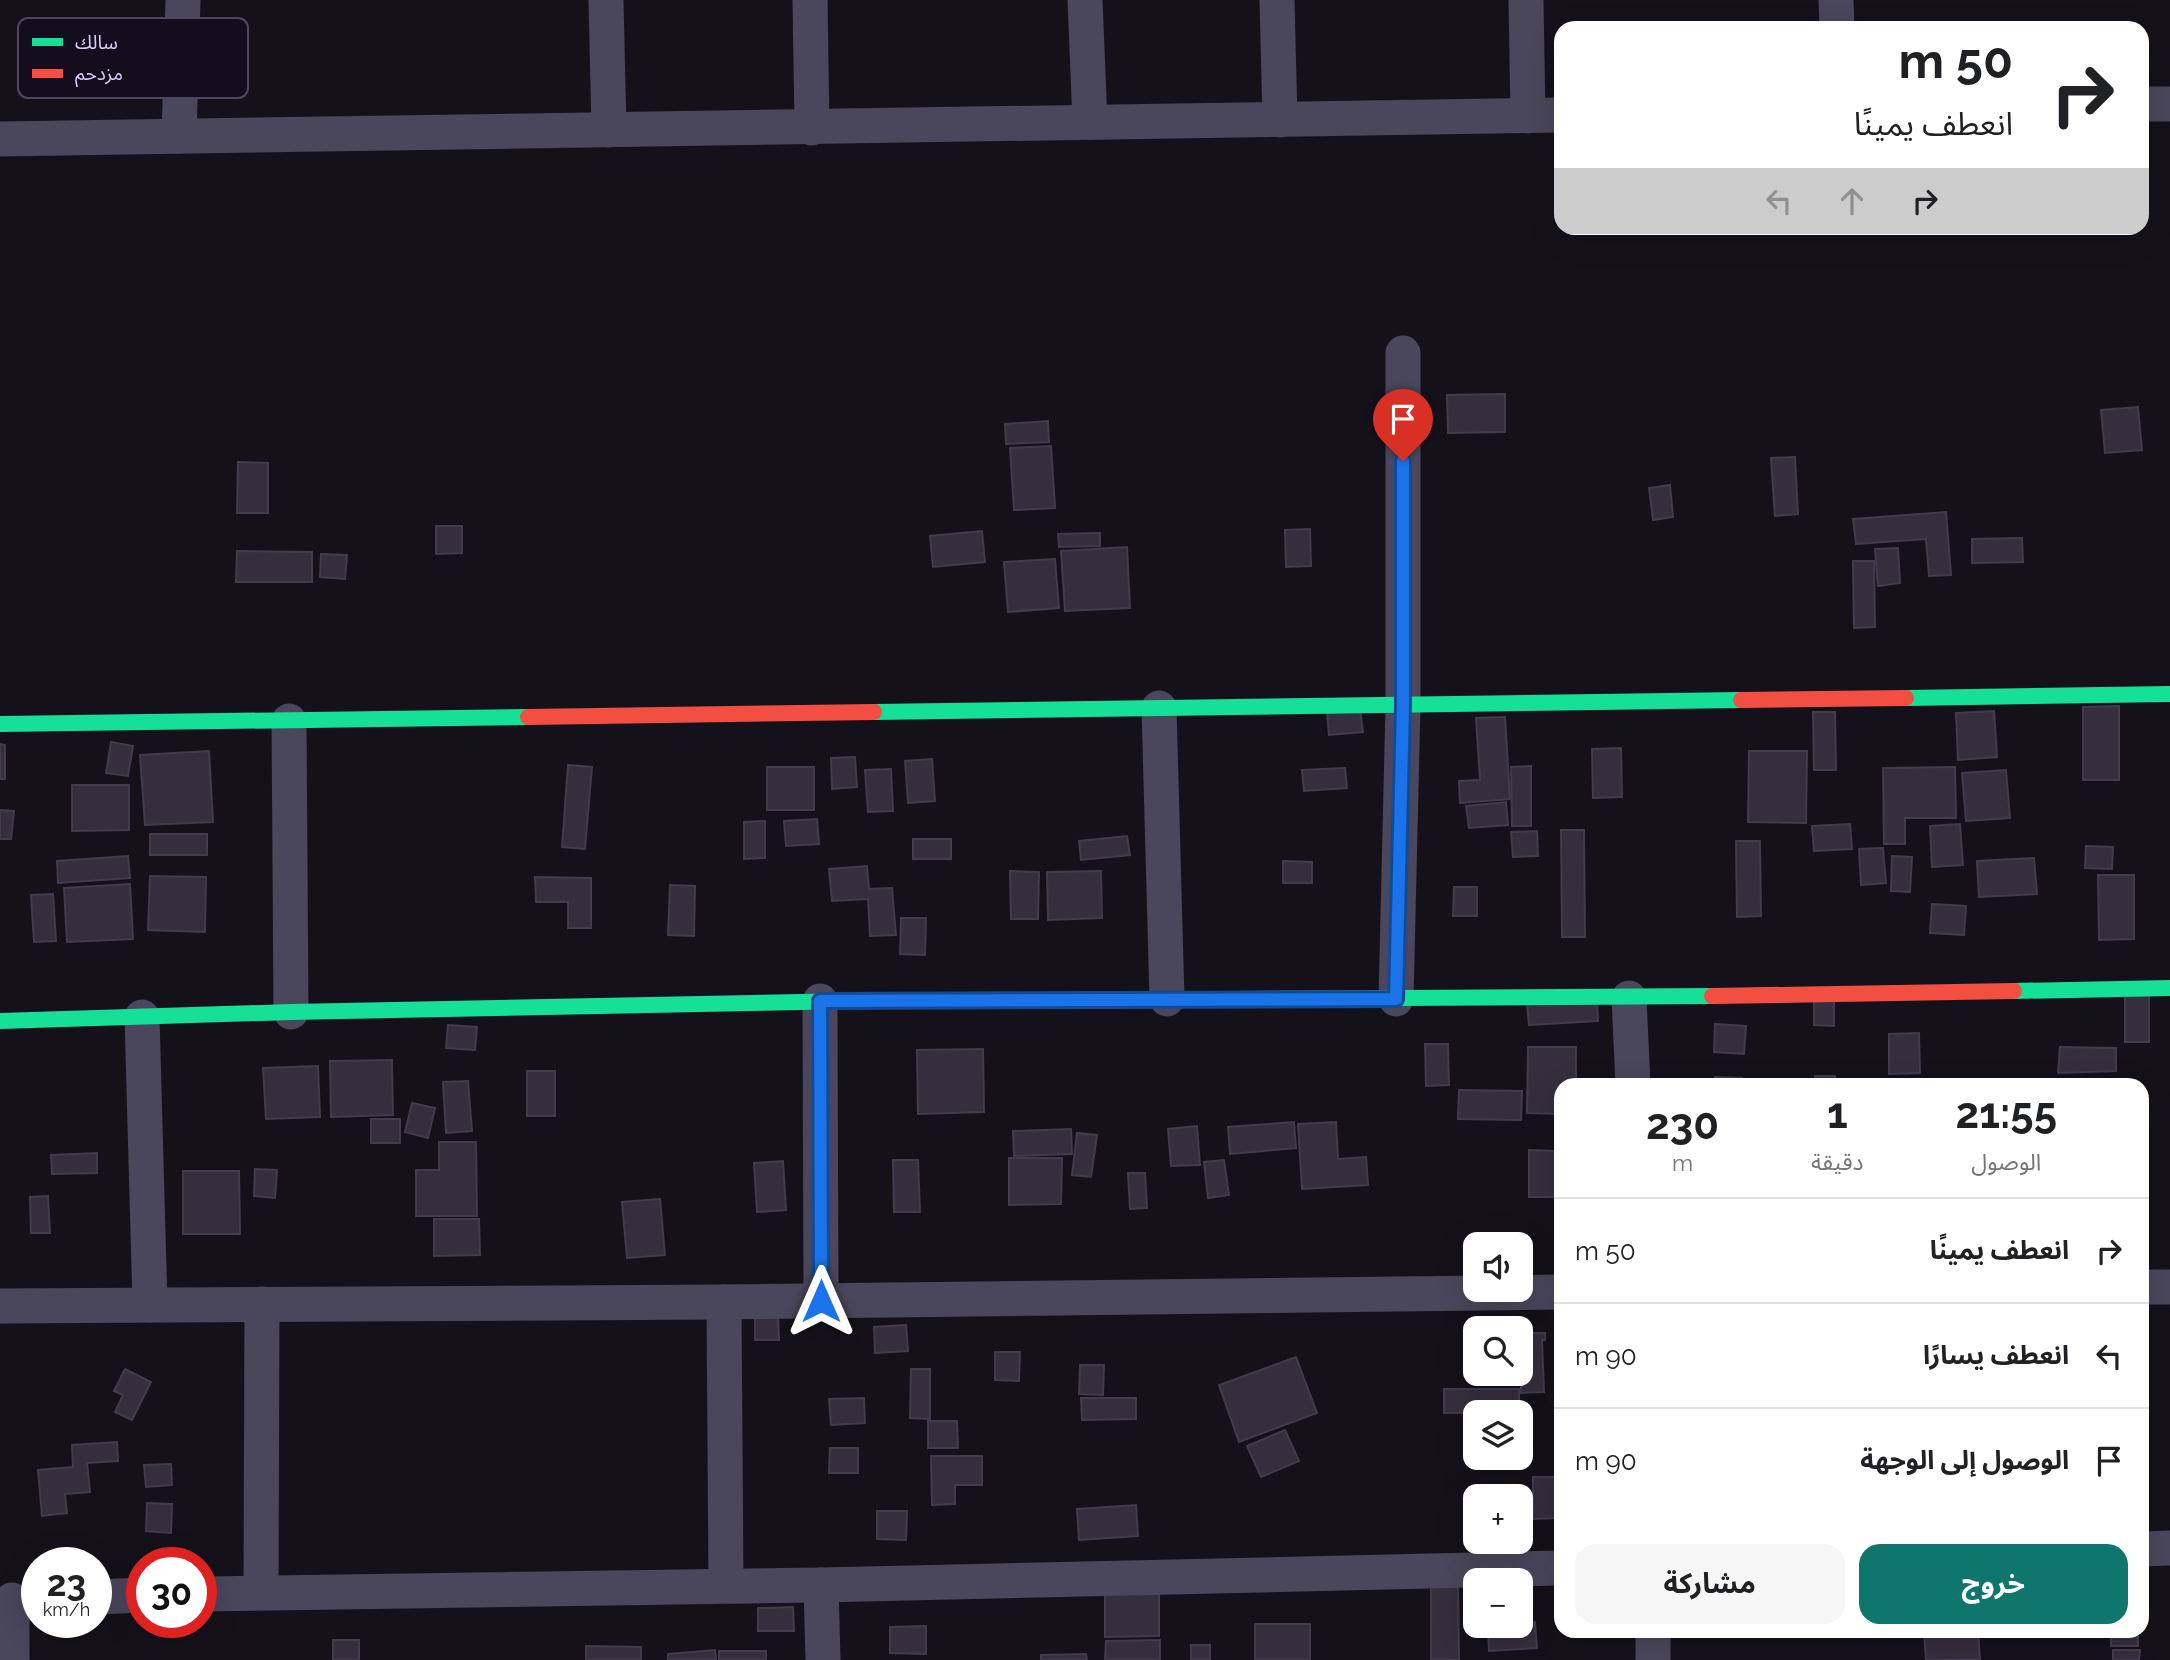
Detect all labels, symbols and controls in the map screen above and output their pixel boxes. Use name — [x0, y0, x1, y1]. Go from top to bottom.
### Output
legend — [18, 18, 248, 98]
text: سالك — [75, 31, 118, 53]
text: 50 m — [1898, 32, 2013, 89]
icon: right — [2037, 49, 2128, 140]
text: مزدحم — [75, 62, 123, 88]
text: انعطف يمينًا — [1854, 105, 2013, 142]
icon: left — [1760, 182, 1798, 220]
icon: ahead — [1833, 182, 1871, 220]
icon: right — [1906, 182, 1944, 220]
pin — [1373, 389, 1433, 461]
icon: arrive — [1384, 400, 1422, 438]
text: 1 — [1827, 1089, 1848, 1138]
text: 21:55 — [1956, 1089, 2057, 1138]
text: 230 — [1646, 1100, 1719, 1149]
text: دقيقة — [1811, 1148, 1863, 1175]
text: الوصول — [1971, 1148, 2041, 1175]
text: m — [1672, 1149, 1693, 1176]
map controls — [1463, 1232, 1533, 1638]
button: sound — [1463, 1232, 1533, 1302]
icon: right — [2090, 1232, 2128, 1270]
text: انعطف يمينًا — [1930, 1235, 2069, 1265]
text: 50 m — [1575, 1236, 1636, 1266]
position arrow — [784, 1264, 858, 1338]
button: search — [1463, 1316, 1533, 1386]
icon: left — [2090, 1337, 2128, 1375]
text: انعطف يسارًا — [1923, 1340, 2069, 1370]
text: 90 m — [1575, 1341, 1637, 1371]
button: layers — [1463, 1400, 1533, 1470]
icon: arrive — [2090, 1442, 2128, 1480]
text: الوصول إلى الوجهة — [1860, 1445, 2069, 1475]
text: 90 m — [1575, 1446, 1637, 1476]
button: + — [1463, 1484, 1533, 1554]
button: مشاركة — [1575, 1544, 1845, 1624]
button: خروج — [1859, 1544, 2128, 1624]
speed limit sign: 30 — [126, 1547, 217, 1638]
text: 23 — [47, 1563, 86, 1604]
button: − — [1463, 1568, 1533, 1638]
text: km/h — [43, 1599, 90, 1620]

